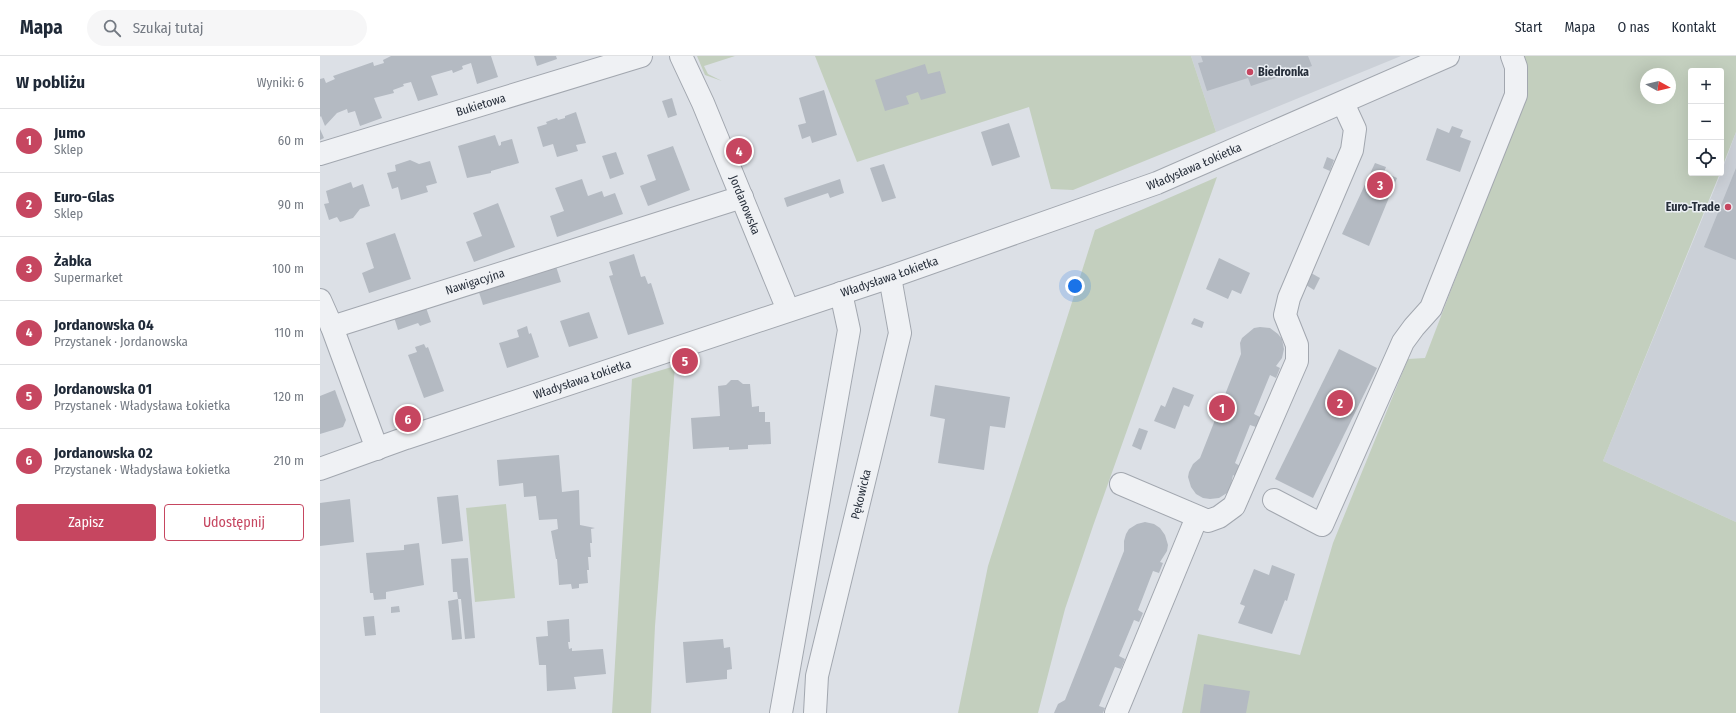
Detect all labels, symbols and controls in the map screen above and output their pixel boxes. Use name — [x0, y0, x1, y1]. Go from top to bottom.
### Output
search box — [87, 10, 367, 46]
text: Mapa — [20, 16, 63, 39]
icon: search — [101, 17, 123, 39]
text: Szukaj tutaj — [133, 19, 203, 37]
text: Start — [1515, 19, 1542, 36]
text: Mapa — [1564, 19, 1595, 36]
text: O nas — [1617, 19, 1650, 36]
text: Kontakt — [1672, 19, 1716, 36]
place label: Biedronka — [1258, 65, 1309, 79]
marker: Biedronka — [1245, 67, 1255, 77]
north arrow — [1640, 68, 1676, 104]
map controls — [1688, 68, 1724, 176]
button: + — [1688, 68, 1724, 104]
text: W pobliżu — [16, 72, 85, 93]
text: Wyniki: 6 — [257, 75, 304, 90]
street label: Bukietowa — [454, 91, 507, 119]
button: − — [1688, 104, 1724, 140]
text: Jumo — [54, 124, 86, 142]
text: 1 — [26, 133, 32, 148]
text: 60 m — [278, 133, 304, 148]
pin: 4 — [726, 136, 752, 166]
street label: Władysława Łokietka — [1145, 140, 1244, 193]
button: locate — [1688, 140, 1724, 176]
text: Sklep — [54, 142, 83, 157]
pin: 3 — [1367, 170, 1393, 200]
street label: Jordanowska — [726, 173, 763, 237]
text: Euro-Glas — [54, 188, 114, 206]
text: 2 — [26, 197, 32, 212]
text: 90 m — [278, 197, 304, 212]
place label: Euro-Trade — [1666, 200, 1720, 214]
marker: Euro-Trade — [1723, 202, 1733, 212]
text: Sklep — [54, 206, 83, 221]
text: Żabka — [54, 252, 92, 270]
street label: Władysława Łokietka — [839, 254, 940, 300]
text: 3 — [26, 261, 32, 276]
text: 100 m — [272, 261, 304, 276]
street label: Nawigacyjna — [444, 266, 506, 298]
text: Supermarket — [54, 270, 123, 285]
your location — [1065, 276, 1085, 296]
text: Jordanowska 04 — [54, 316, 154, 334]
text: 4 — [26, 325, 32, 340]
text: 110 m — [274, 325, 304, 340]
text: Przystanek · Jordanowska — [54, 334, 188, 349]
pin: 5 — [672, 346, 698, 376]
street label: Władysława Łokietka — [531, 357, 633, 402]
text: Jordanowska 01 — [54, 380, 152, 398]
pin: 2 — [1327, 388, 1353, 418]
text: 5 — [26, 389, 32, 404]
text: 120 m — [273, 389, 304, 404]
pin: 1 — [1209, 393, 1235, 423]
text: Przystanek · Władysława Łokietka — [54, 398, 230, 413]
pin: 6 — [395, 404, 421, 434]
text: Jordanowska 02 — [54, 444, 153, 462]
text: 6 — [26, 453, 32, 468]
text: 210 m — [274, 453, 304, 468]
text: Przystanek · Władysława Łokietka — [54, 462, 230, 477]
street label: Pękowicka — [848, 468, 874, 521]
button: Zapisz — [16, 504, 156, 541]
button: Udostępnij — [164, 504, 304, 541]

